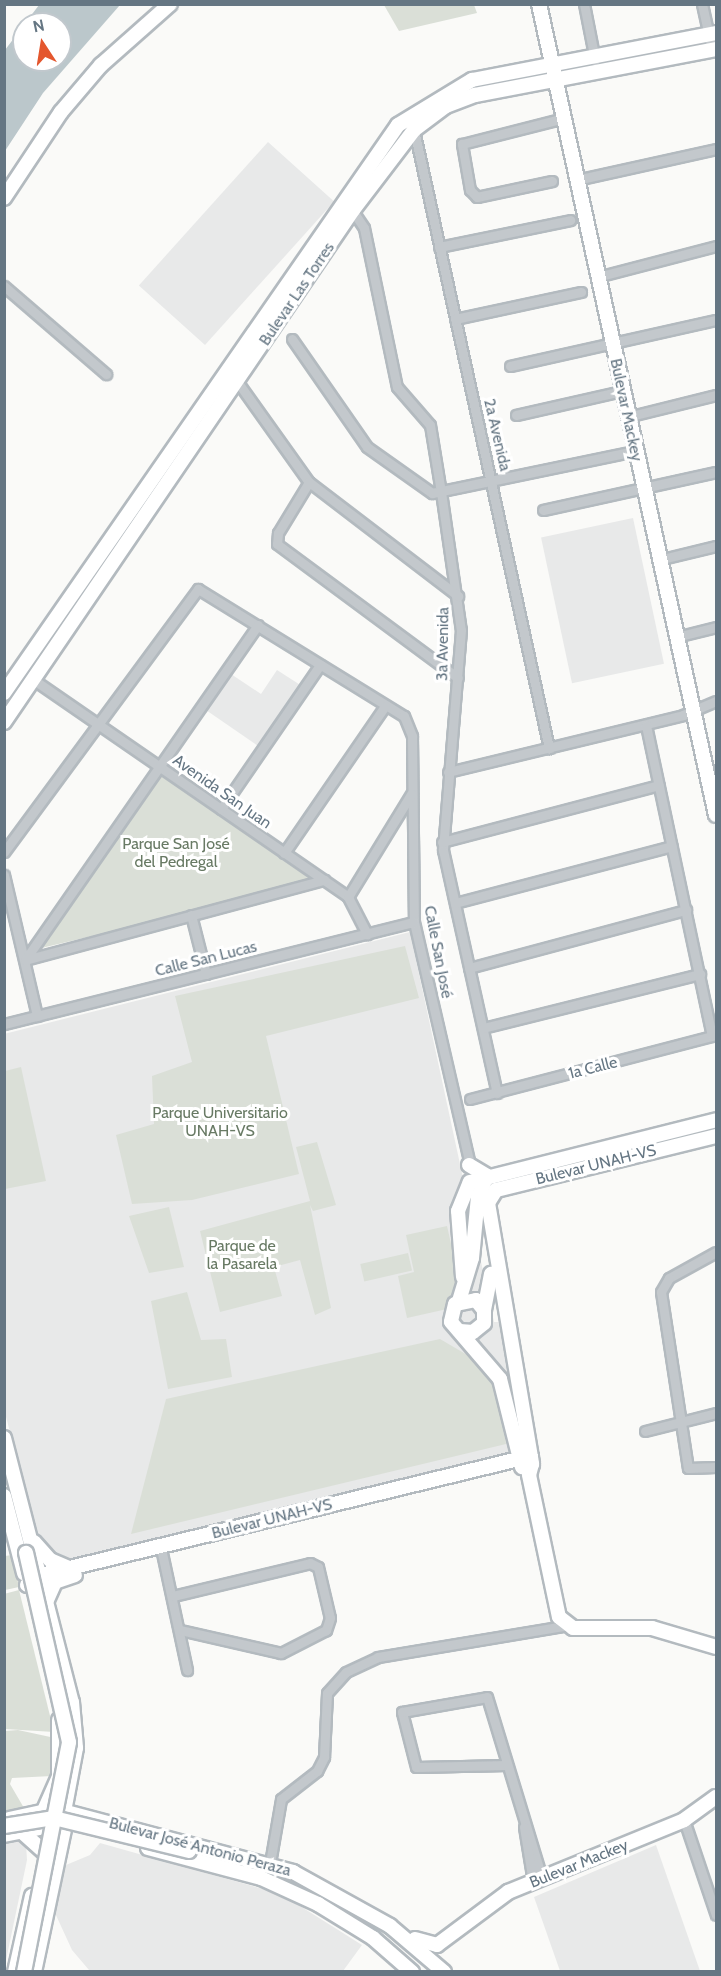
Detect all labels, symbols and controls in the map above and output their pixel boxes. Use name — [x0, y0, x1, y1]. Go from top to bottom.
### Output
north arrow — [12, 12, 72, 72]
text: N — [31, 15, 46, 36]
street label: Bulevar Las Torres — [255, 239, 339, 349]
street label: Bulevar Mackey — [606, 357, 646, 463]
street label: 2a Avenida — [479, 397, 515, 473]
street label: 3a Avenida — [433, 607, 453, 681]
street label: Avenida San Juan — [169, 751, 275, 833]
park label: Parque San José del Pedregal — [122, 834, 230, 872]
street label: Calle San José — [420, 904, 456, 1000]
street label: Calle San Lucas — [153, 937, 259, 981]
street label: 1a Calle — [567, 1053, 619, 1083]
park label: Parque Universitario UNAH-VS — [152, 1103, 288, 1141]
street label: Bulevar UNAH-VS — [534, 1141, 658, 1189]
park label: Parque de la Pasarela — [207, 1236, 277, 1274]
street label: Bulevar UNAH-VS — [210, 1495, 334, 1543]
street label: Bulevar José Antonio Peraza — [107, 1813, 293, 1881]
street label: Bulevar Mackey — [527, 1835, 631, 1893]

